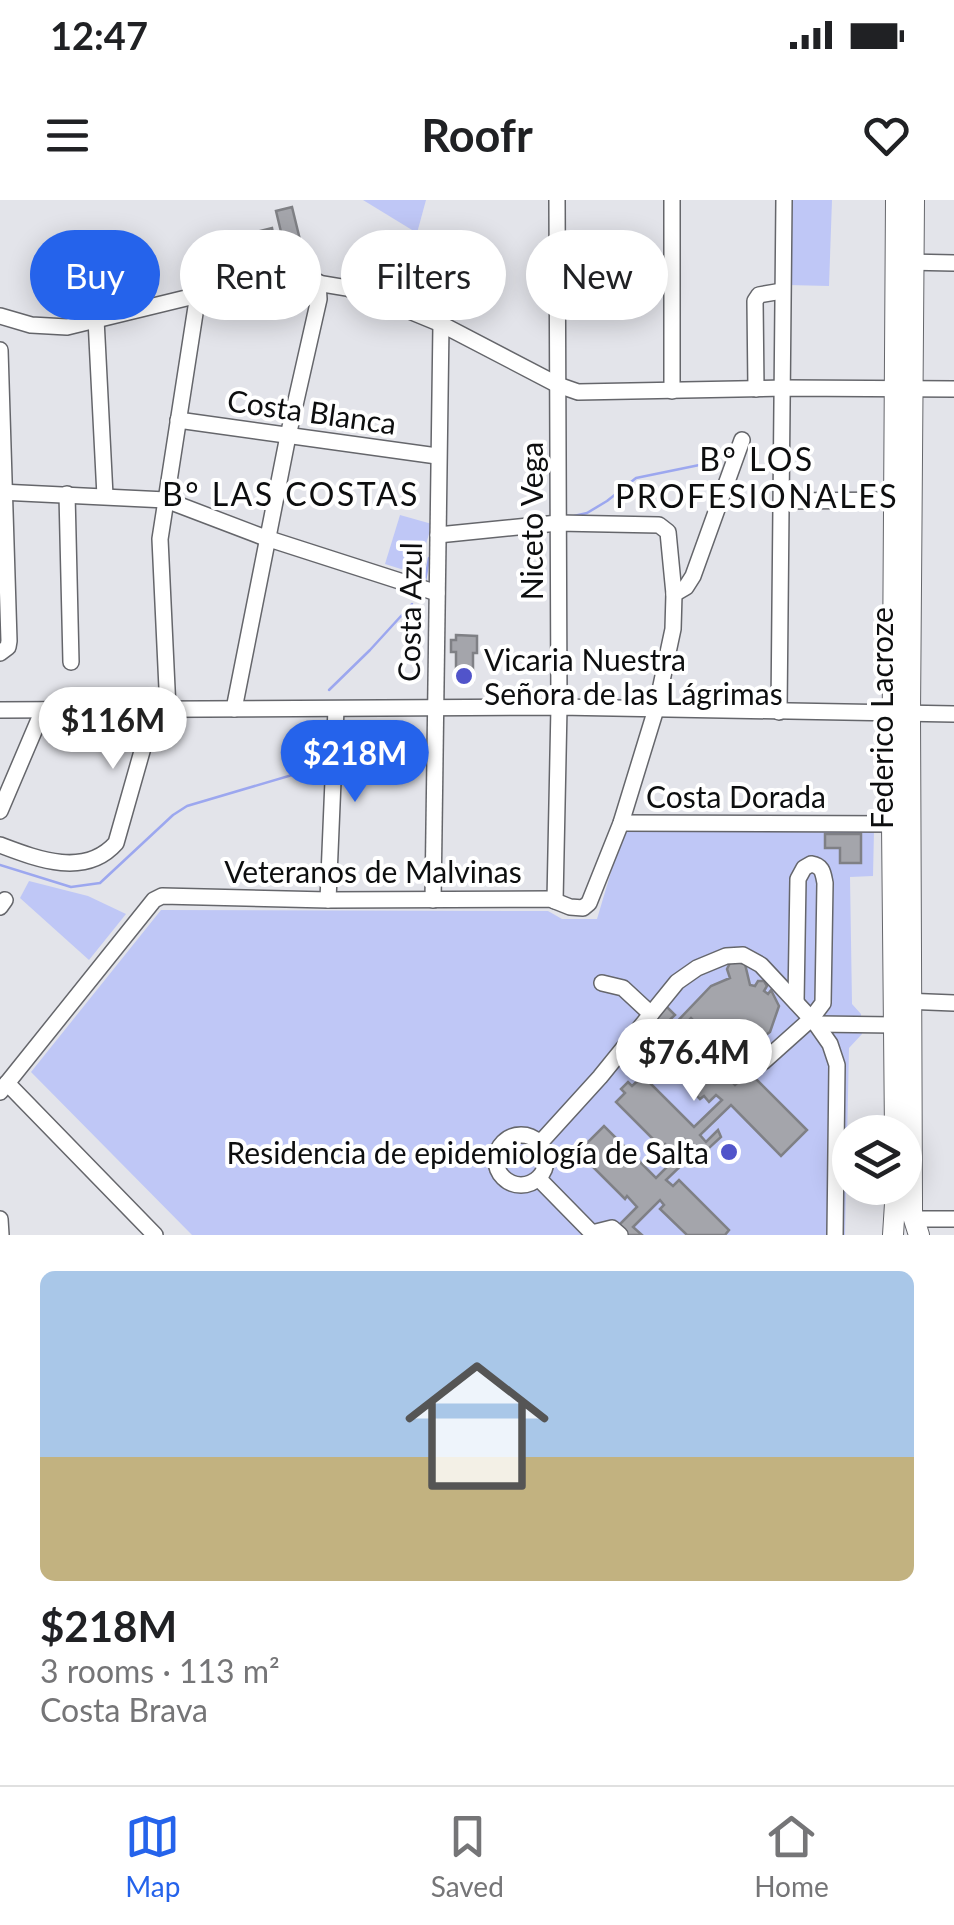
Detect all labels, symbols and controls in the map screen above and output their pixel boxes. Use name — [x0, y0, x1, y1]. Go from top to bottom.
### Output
text: 12:47 — [50, 12, 148, 58]
icon: menu — [40, 108, 95, 163]
text: Roofr — [421, 108, 533, 162]
icon: heart — [859, 108, 914, 163]
chip: Buy — [30, 230, 160, 320]
chip: Rent — [180, 230, 321, 320]
chip: Filters — [341, 230, 506, 320]
chip: New — [526, 230, 668, 320]
street label: Costa Blanca — [225, 381, 399, 441]
district label: B° LOS PROFESIONALES — [615, 439, 899, 515]
street label: Niceto Vega — [513, 442, 549, 600]
district label: B° LAS COSTAS — [162, 474, 420, 513]
street label: Costa Azul — [390, 542, 428, 682]
street label: Federico Lacroze — [863, 607, 899, 829]
place label: Vicaria Nuestra Señora de las Lágrimas — [484, 641, 783, 711]
marker: Vicaria Nuestra Señora de las Lágrimas — [453, 665, 475, 687]
pin: $116M — [43, 687, 183, 772]
text: $116M — [61, 700, 165, 739]
pin: $218M — [285, 720, 425, 805]
text: $218M — [303, 733, 407, 772]
street label: Costa Dorada — [646, 778, 826, 814]
street label: Veteranos de Malvinas — [224, 853, 522, 889]
pin: $76.4M — [613, 1019, 775, 1104]
text: $76.4M — [638, 1032, 750, 1071]
map controls — [832, 1115, 922, 1205]
button: layers — [832, 1115, 922, 1205]
place label: Residencia de epidemiología de Salta — [227, 1134, 709, 1170]
marker: Residencia de epidemiología de Salta — [718, 1141, 740, 1163]
icon: home — [387, 1336, 567, 1516]
text: $218M — [40, 1601, 177, 1651]
text: 3 rooms · 113 m² — [40, 1651, 280, 1690]
text: Costa Brava — [40, 1690, 208, 1729]
tab: Map — [125, 1809, 180, 1903]
tab: Saved — [431, 1809, 504, 1903]
tab: Home — [754, 1809, 829, 1903]

